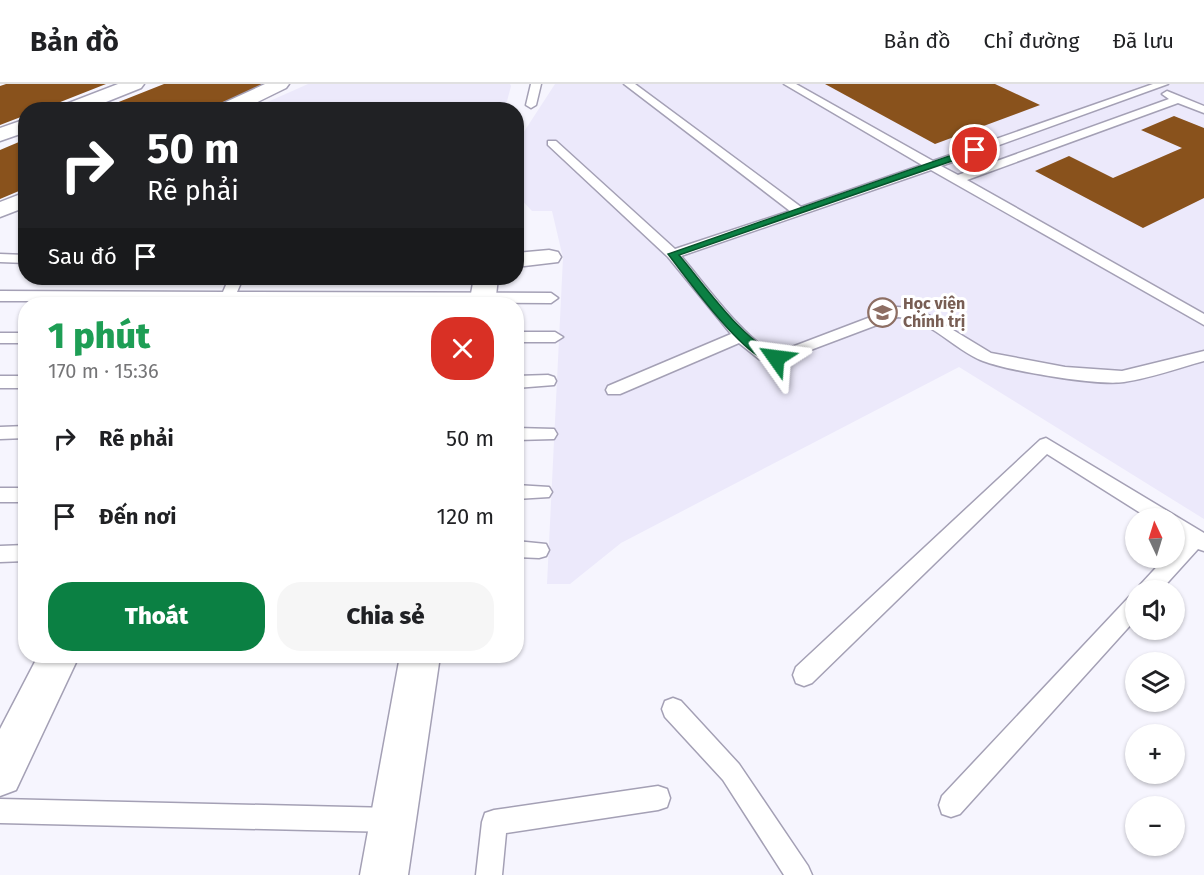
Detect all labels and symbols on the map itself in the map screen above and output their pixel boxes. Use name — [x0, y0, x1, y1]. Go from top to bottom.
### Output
pin — [949, 124, 1000, 175]
place label: Học viện Chính trị — [903, 294, 965, 331]
school or university icon: Học viện Chính trị — [866, 296, 898, 328]
position arrow — [744, 326, 808, 390]
north arrow — [1125, 508, 1185, 568]

